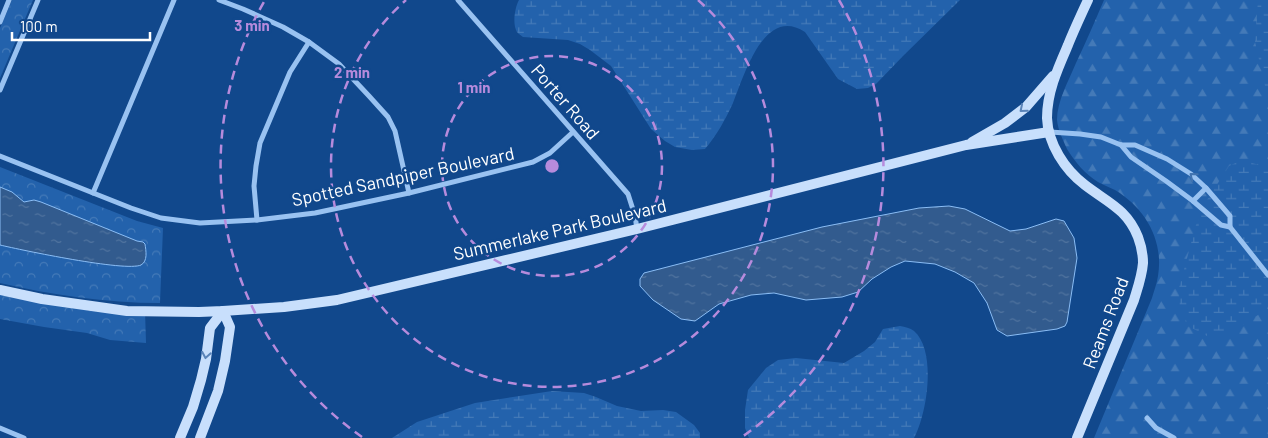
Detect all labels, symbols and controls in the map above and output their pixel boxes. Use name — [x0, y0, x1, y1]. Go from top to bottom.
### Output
scale bar — [12, 10, 150, 42]
text: 3 min — [234, 16, 270, 34]
text: 100 m — [20, 17, 58, 35]
street label: Porter Road — [527, 59, 604, 144]
text: 2 min — [334, 63, 370, 81]
text: 1 min — [458, 78, 490, 96]
one-way arrow — [1019, 104, 1028, 113]
street label: Spotted Sandpiper Boulevard — [289, 142, 516, 210]
centre of rings — [543, 157, 561, 175]
one-way arrow — [1189, 173, 1198, 182]
street label: Summerlake Park Boulevard — [451, 194, 669, 264]
street label: Reams Road — [1077, 274, 1133, 372]
one-way arrow — [202, 351, 212, 359]

